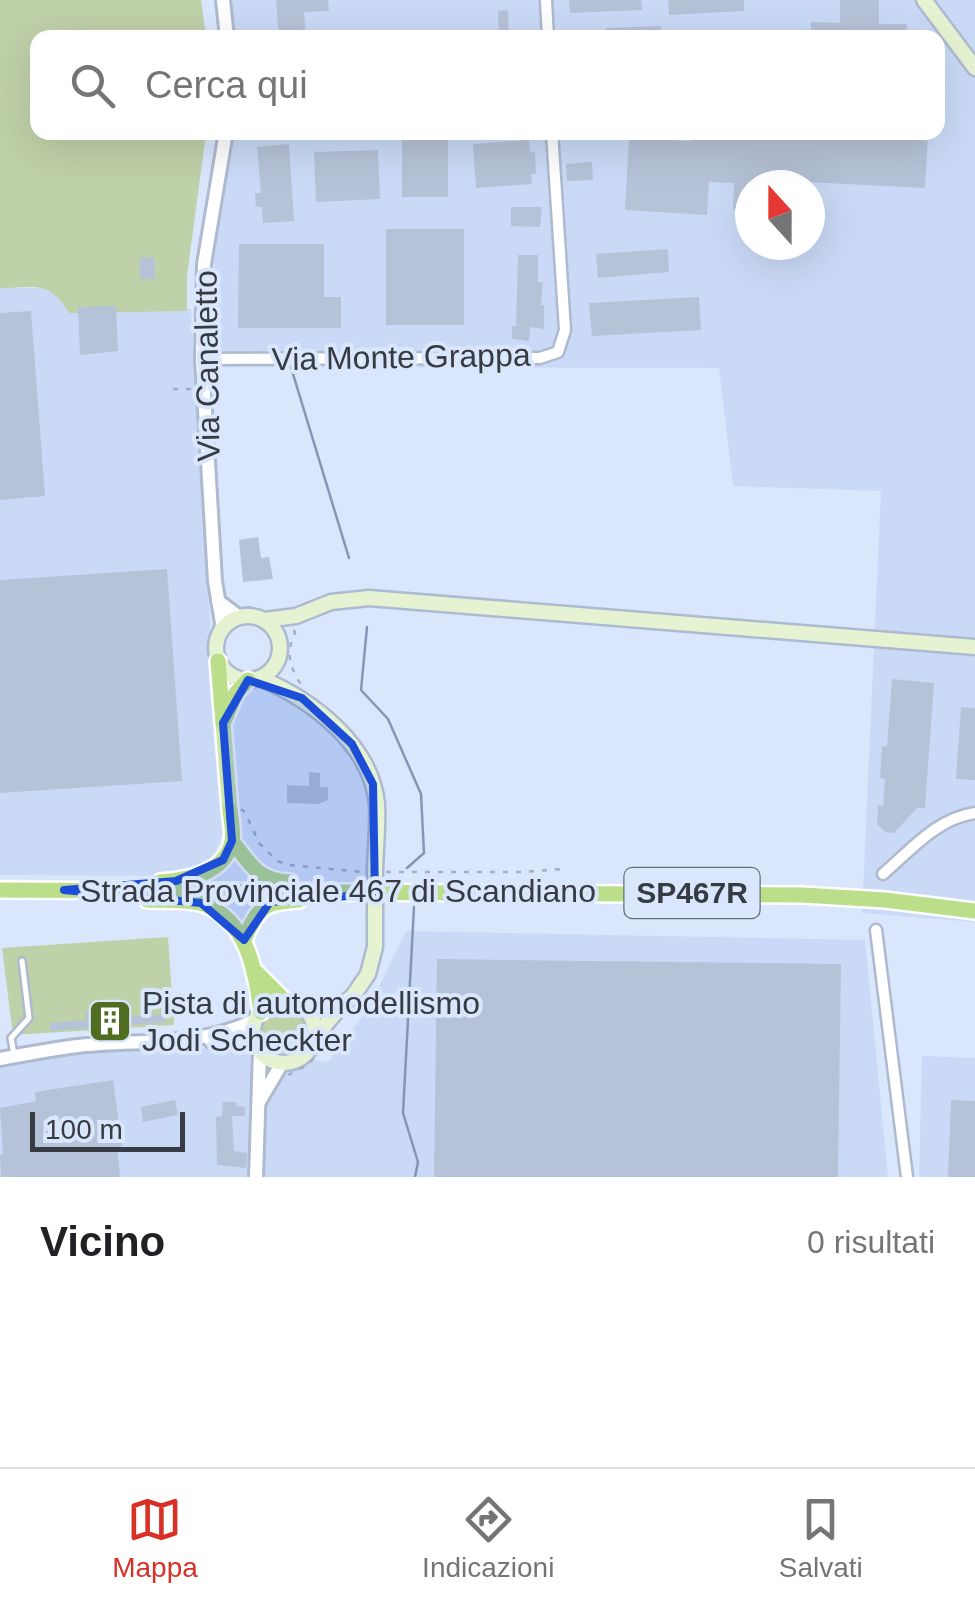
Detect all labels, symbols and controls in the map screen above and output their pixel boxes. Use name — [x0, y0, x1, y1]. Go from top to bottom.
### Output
search box — [30, 30, 945, 140]
icon: search — [65, 58, 120, 113]
text: Cerca qui — [145, 64, 308, 106]
north arrow — [735, 170, 825, 260]
street label: Via Canaletto — [187, 270, 227, 462]
street label: Via Monte Grappa — [271, 337, 531, 377]
road number: SP467R — [624, 868, 760, 918]
street label: Strada Provinciale 467 di Scandiano — [80, 873, 596, 909]
place label: Pista di automodellismo Jodi Scheckter — [142, 985, 480, 1058]
building icon: Pista di automodellismo Jodi Scheckter — [87, 998, 133, 1044]
scale bar — [30, 1107, 185, 1152]
text: 100 m — [45, 1114, 123, 1145]
text: Vicino — [40, 1218, 165, 1265]
text: 0 risultati — [807, 1224, 935, 1260]
tab: Mappa — [112, 1492, 198, 1584]
tab: Indicazioni — [422, 1492, 554, 1584]
tab: Salvati — [779, 1492, 863, 1584]

